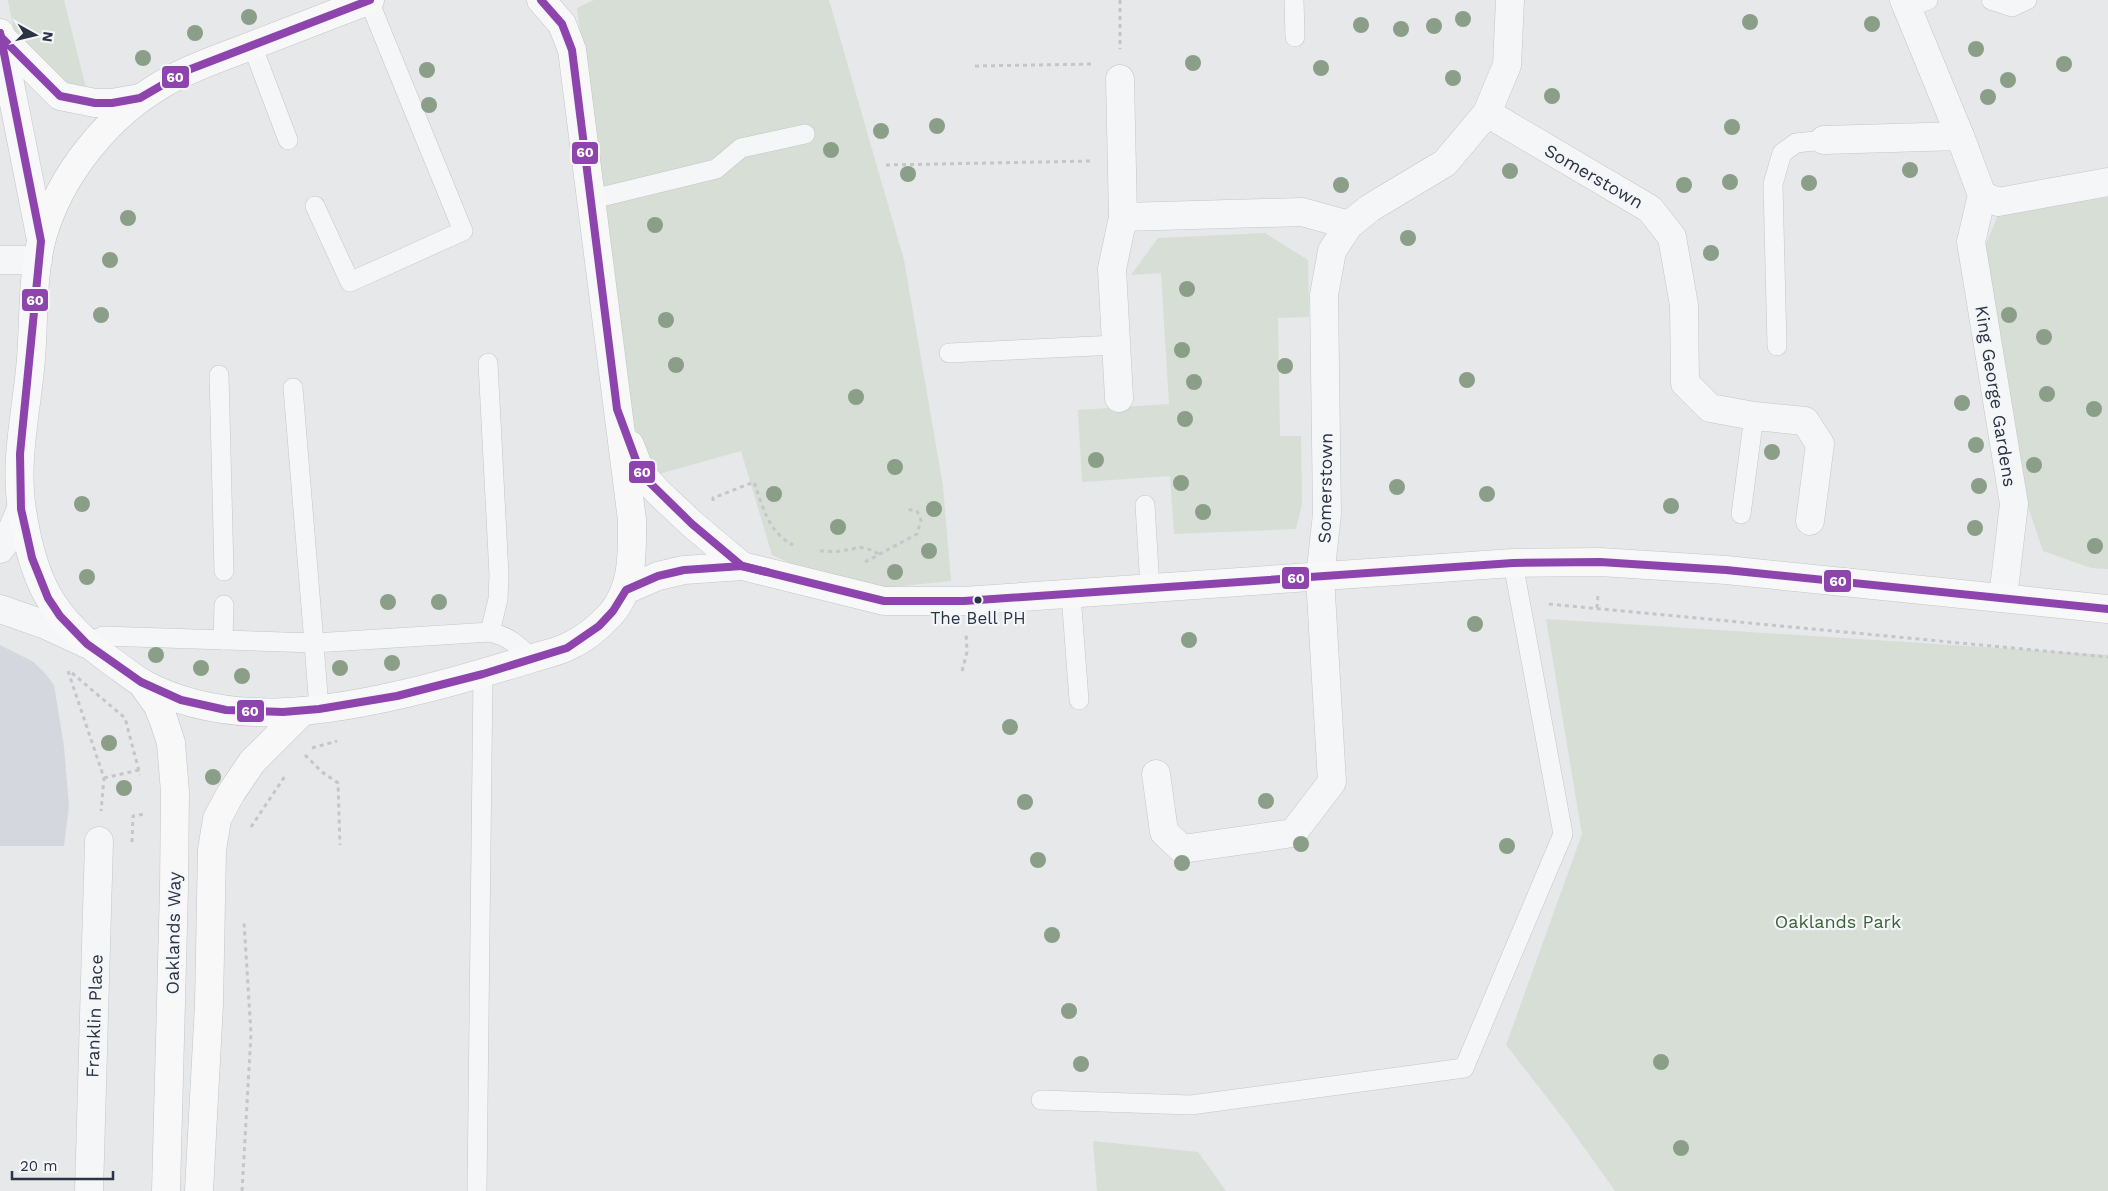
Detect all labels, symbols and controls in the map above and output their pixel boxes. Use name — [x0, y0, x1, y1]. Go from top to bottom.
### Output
north arrow — [10, 10, 60, 60]
text: N — [39, 31, 57, 43]
line badge: 60 — [161, 65, 190, 89]
text: 60 — [166, 69, 184, 85]
street label: Somerstown — [1541, 139, 1647, 213]
line badge: 60 — [571, 141, 599, 165]
text: 60 — [576, 144, 594, 160]
line badge: 60 — [21, 288, 49, 312]
text: 60 — [26, 292, 44, 308]
street label: King George Gardens — [1971, 304, 2021, 488]
street label: Somerstown — [1314, 433, 1336, 543]
line badge: 60 — [628, 460, 656, 484]
text: 60 — [633, 464, 651, 480]
line badge: 60 — [1281, 566, 1310, 590]
line badge: 60 — [1823, 569, 1852, 593]
text: 60 — [1287, 570, 1305, 586]
text: 60 — [1829, 573, 1847, 589]
marker: The Bell PH — [973, 595, 983, 605]
place label: The Bell PH — [930, 608, 1026, 628]
line badge: 60 — [236, 699, 265, 723]
text: 60 — [241, 703, 259, 719]
street label: Oaklands Way — [161, 871, 185, 995]
park label: Oaklands Park — [1775, 911, 1901, 932]
street label: Franklin Place — [81, 954, 107, 1078]
scale bar — [12, 1148, 114, 1180]
text: 20 m — [20, 1157, 58, 1175]

